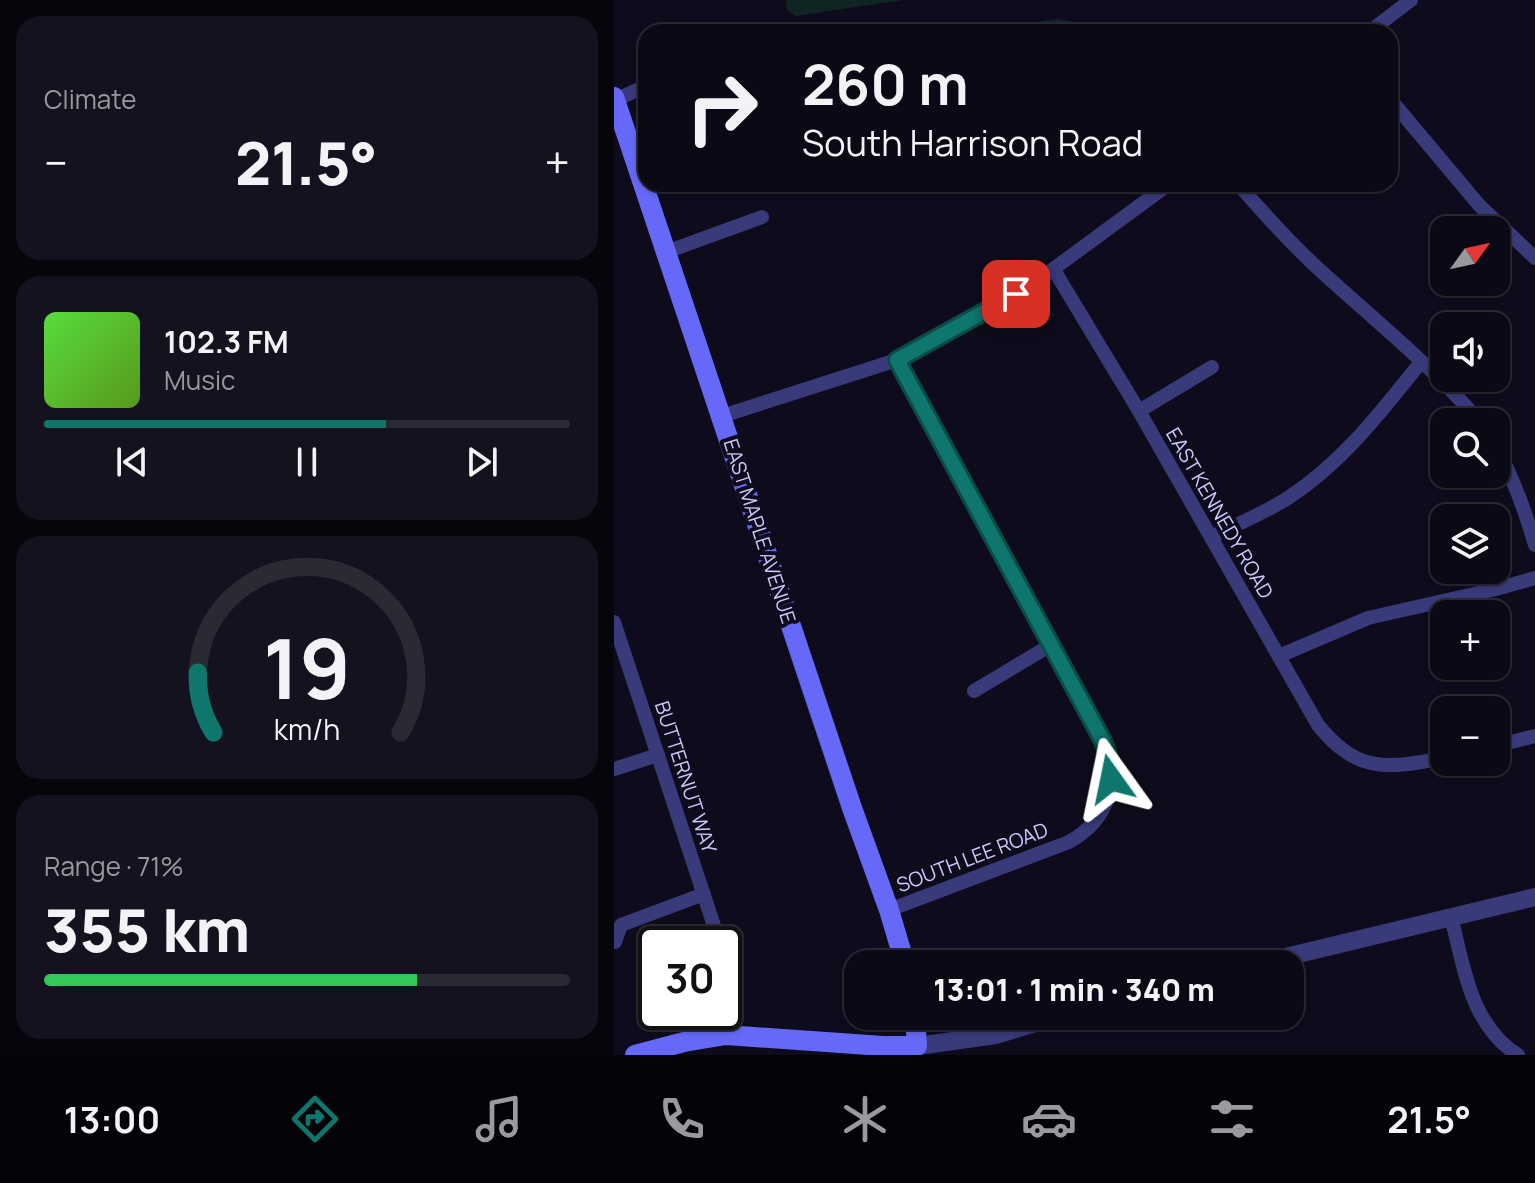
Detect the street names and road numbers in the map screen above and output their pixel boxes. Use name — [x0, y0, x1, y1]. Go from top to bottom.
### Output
street label: EAST KENNEDY ROAD — [1160, 423, 1280, 603]
street label: EAST MAPLE AVENUE — [717, 435, 803, 627]
street label: BUTTERNUT WAY — [649, 698, 724, 857]
street label: SOUTH LEE ROAD — [892, 816, 1052, 898]

